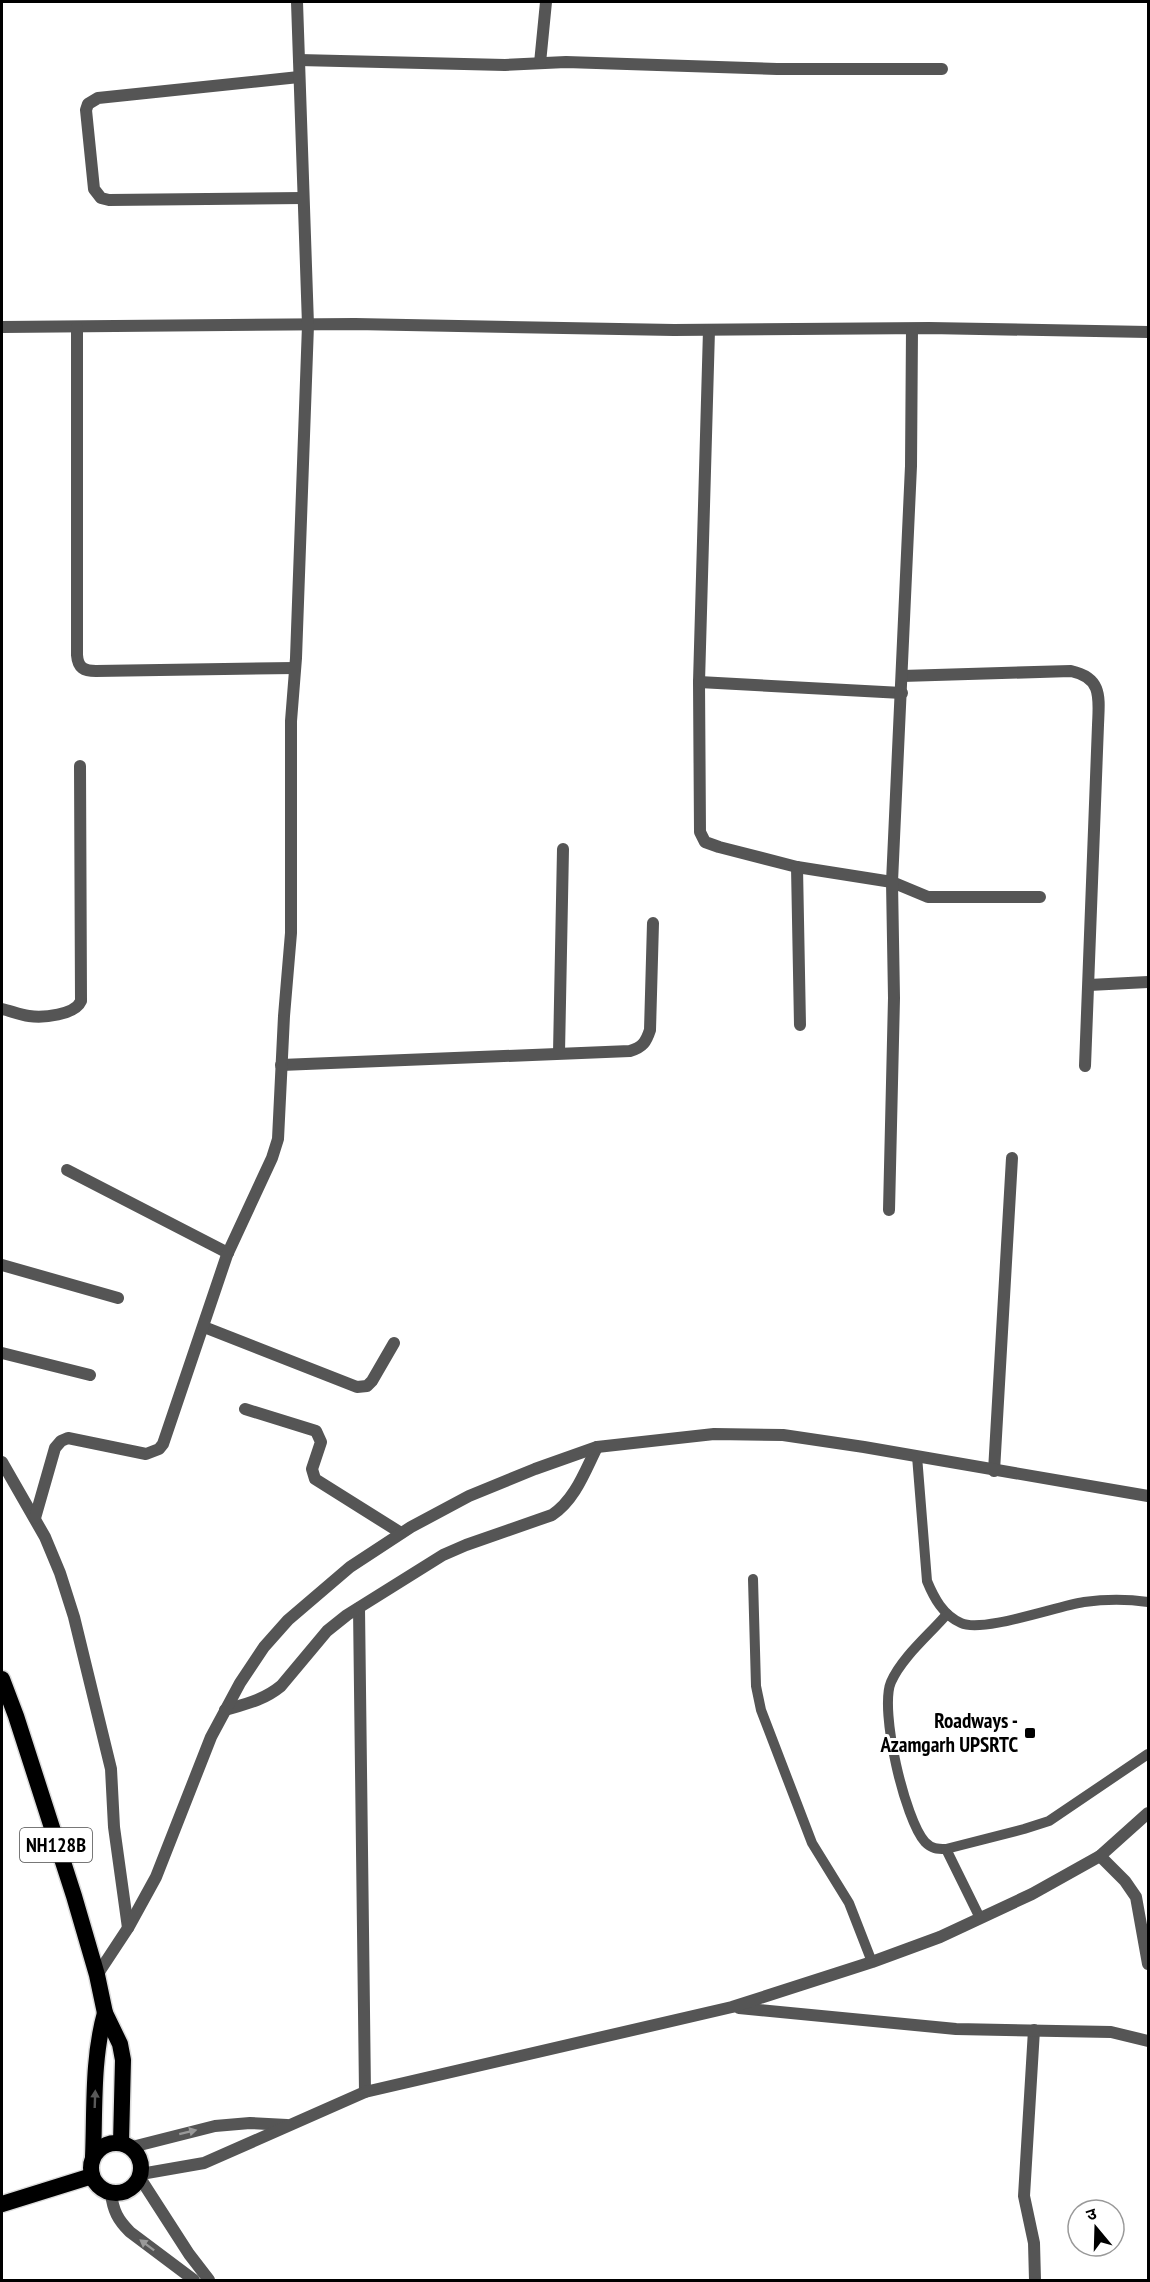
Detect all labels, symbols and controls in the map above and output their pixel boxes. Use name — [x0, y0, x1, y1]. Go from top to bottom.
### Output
place label: Roadways - Azamgarh UPSRTC — [879, 1707, 1018, 1758]
marker: Roadways - Azamgarh UPSRTC — [1023, 1726, 1037, 1740]
road number: NH128B — [20, 1828, 92, 1862]
one-way arrow — [91, 2089, 100, 2108]
one-way arrow — [179, 2126, 198, 2136]
north arrow — [1066, 2198, 1126, 2258]
text: उ — [1083, 2203, 1099, 2225]
one-way arrow — [140, 2239, 156, 2251]

